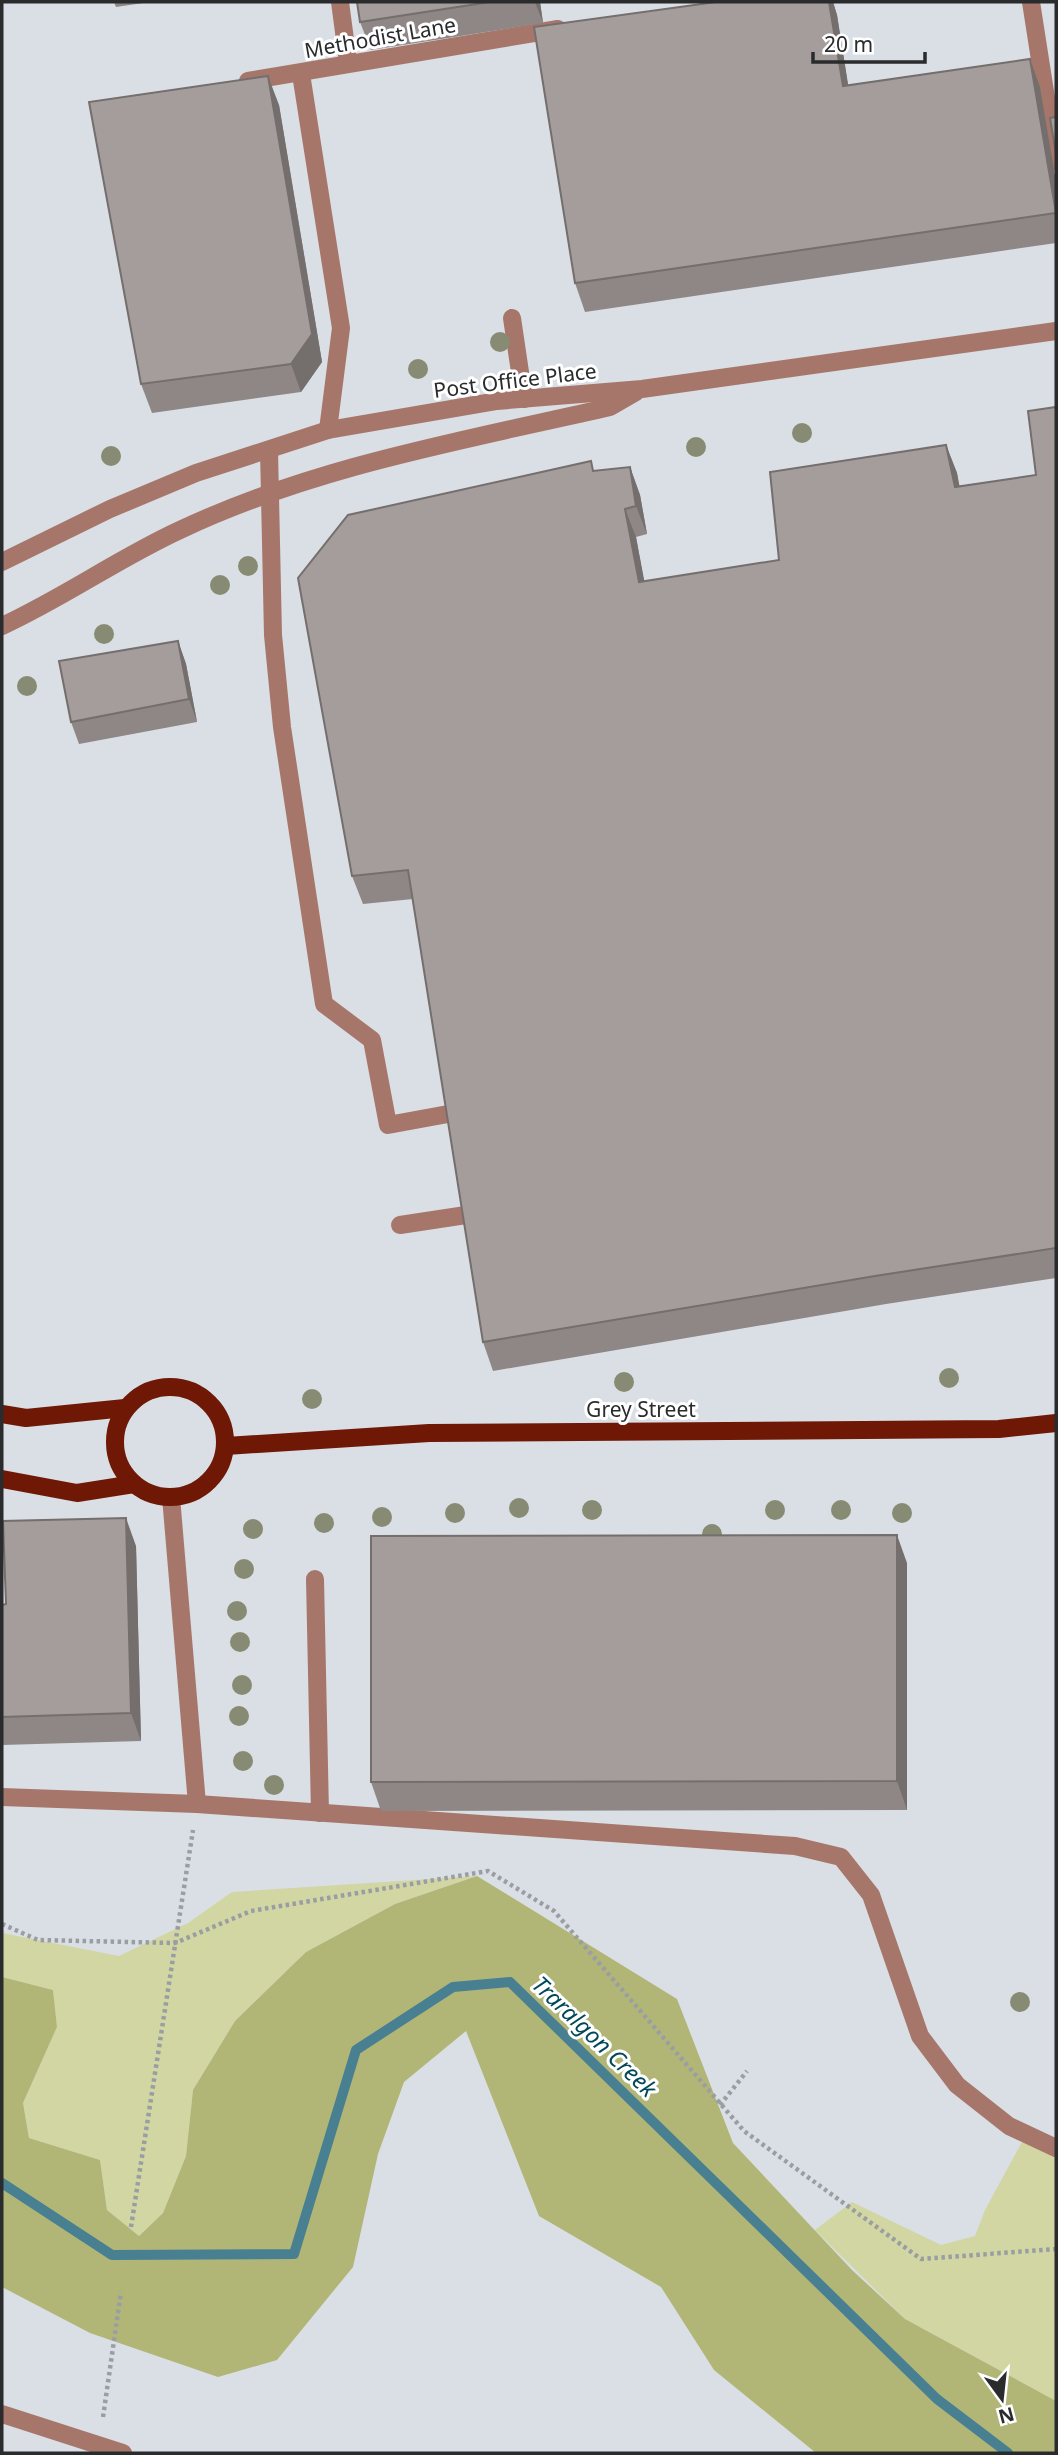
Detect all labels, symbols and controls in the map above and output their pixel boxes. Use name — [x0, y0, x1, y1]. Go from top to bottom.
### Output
street label: Methodist Lane — [302, 10, 458, 64]
scale bar — [813, 21, 925, 65]
text: 20 m — [824, 30, 873, 58]
street label: Post Office Place — [432, 356, 598, 404]
street label: Grey Street — [586, 1395, 696, 1423]
water label: Traralgon Creek — [526, 1968, 666, 2105]
north arrow — [967, 2364, 1037, 2434]
text: N — [996, 2401, 1017, 2430]

